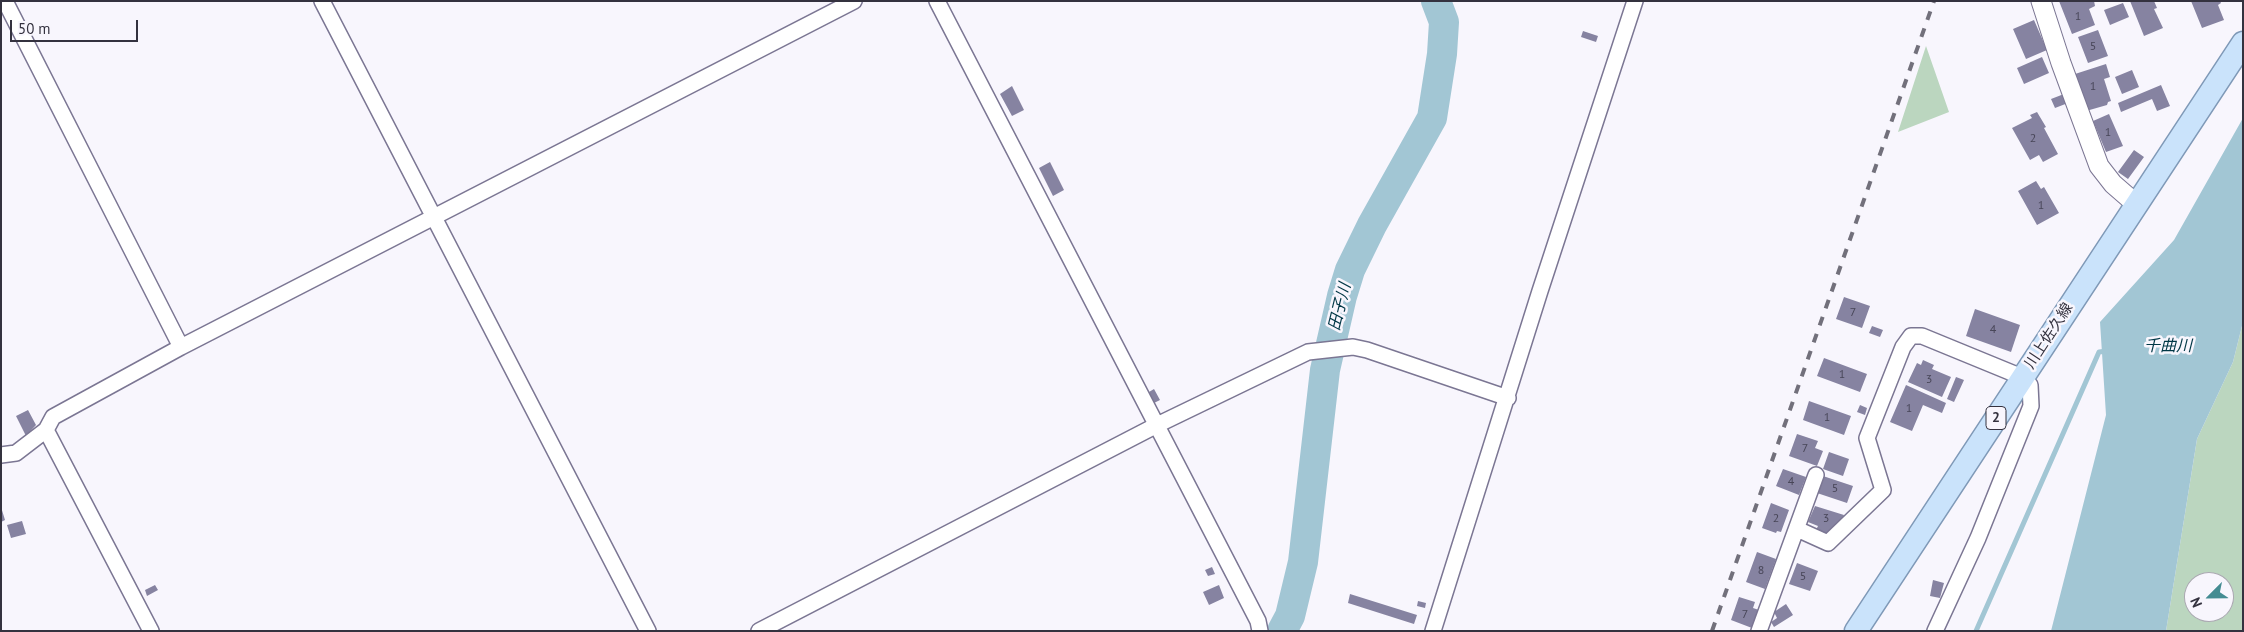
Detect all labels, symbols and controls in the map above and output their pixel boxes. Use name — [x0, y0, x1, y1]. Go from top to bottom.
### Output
scale bar — [12, 10, 140, 42]
house number: 1 — [2075, 10, 2081, 24]
text: 50 m — [18, 19, 51, 38]
house number: 5 — [2090, 40, 2096, 54]
house number: 1 — [2090, 80, 2096, 94]
house number: 1 — [2105, 126, 2111, 140]
house number: 2 — [2030, 132, 2036, 146]
house number: 1 — [2038, 199, 2044, 213]
water label: 田子川 — [1325, 281, 1355, 333]
street label: 川上佐久線 — [2021, 300, 2077, 372]
house number: 7 — [1850, 306, 1856, 320]
house number: 4 — [1990, 323, 1996, 337]
water label: 千曲川 — [2144, 336, 2192, 356]
house number: 1 — [1839, 368, 1845, 382]
house number: 3 — [1926, 373, 1932, 387]
house number: 1 — [1906, 402, 1912, 416]
road number: 2 — [1986, 406, 2006, 429]
house number: 1 — [1824, 411, 1830, 425]
house number: 7 — [1802, 442, 1808, 456]
house number: 4 — [1788, 475, 1794, 489]
house number: 5 — [1832, 482, 1838, 496]
house number: 2 — [1773, 512, 1779, 526]
house number: 3 — [1823, 512, 1829, 526]
house number: 8 — [1758, 564, 1764, 578]
house number: 5 — [1800, 570, 1806, 584]
north arrow — [2184, 572, 2234, 622]
text: N — [2186, 595, 2206, 610]
house number: 7 — [1742, 608, 1748, 622]

